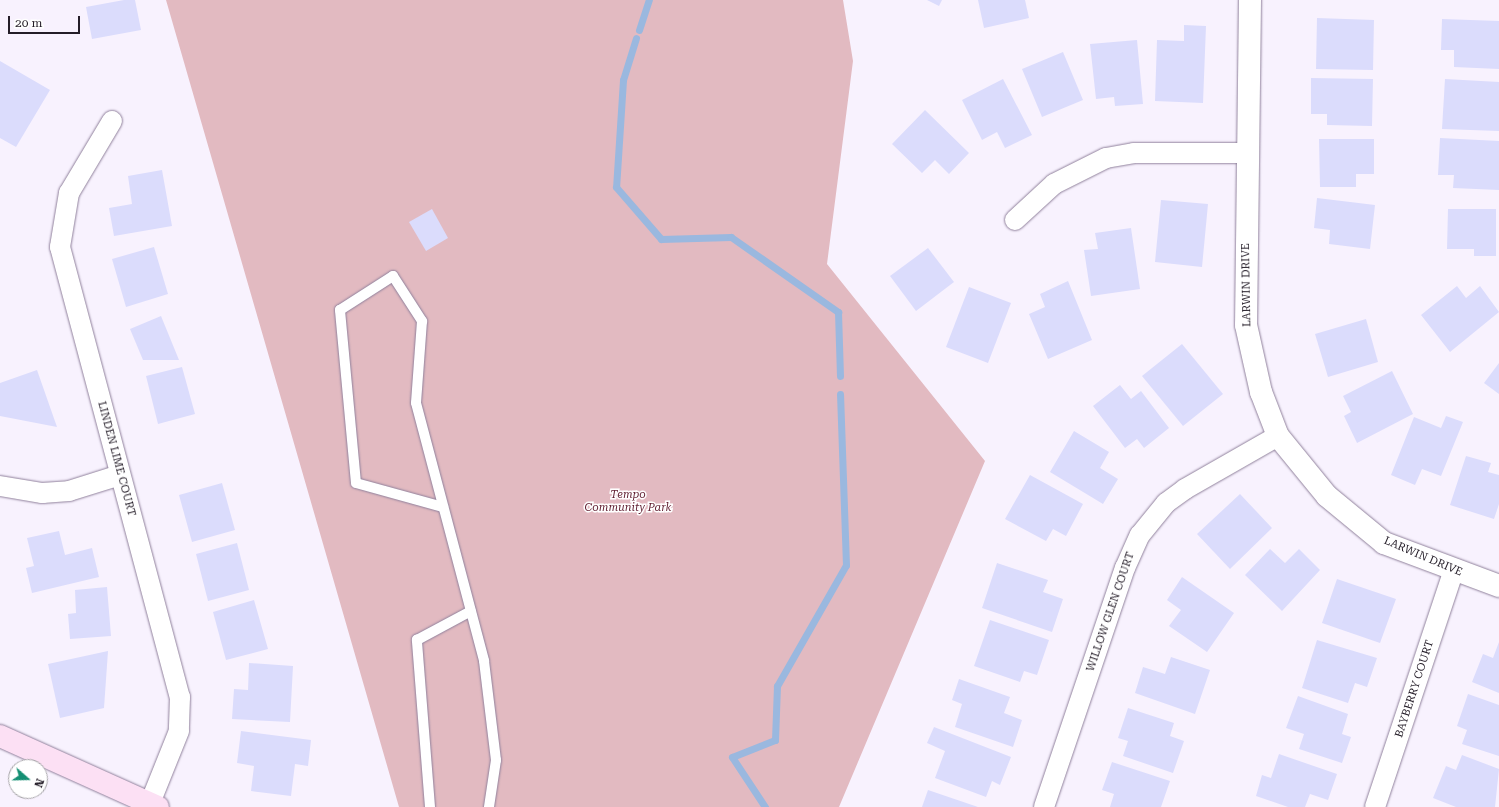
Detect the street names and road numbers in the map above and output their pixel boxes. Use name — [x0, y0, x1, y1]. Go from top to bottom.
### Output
street label: LARWIN DRIVE — [1240, 243, 1254, 327]
street label: LINDEN LIME COURT — [94, 400, 138, 518]
street label: LARWIN DRIVE — [1382, 535, 1464, 579]
street label: WILLOW GLEN COURT — [1084, 550, 1138, 674]
street label: BAYBERRY COURT — [1393, 639, 1437, 739]

